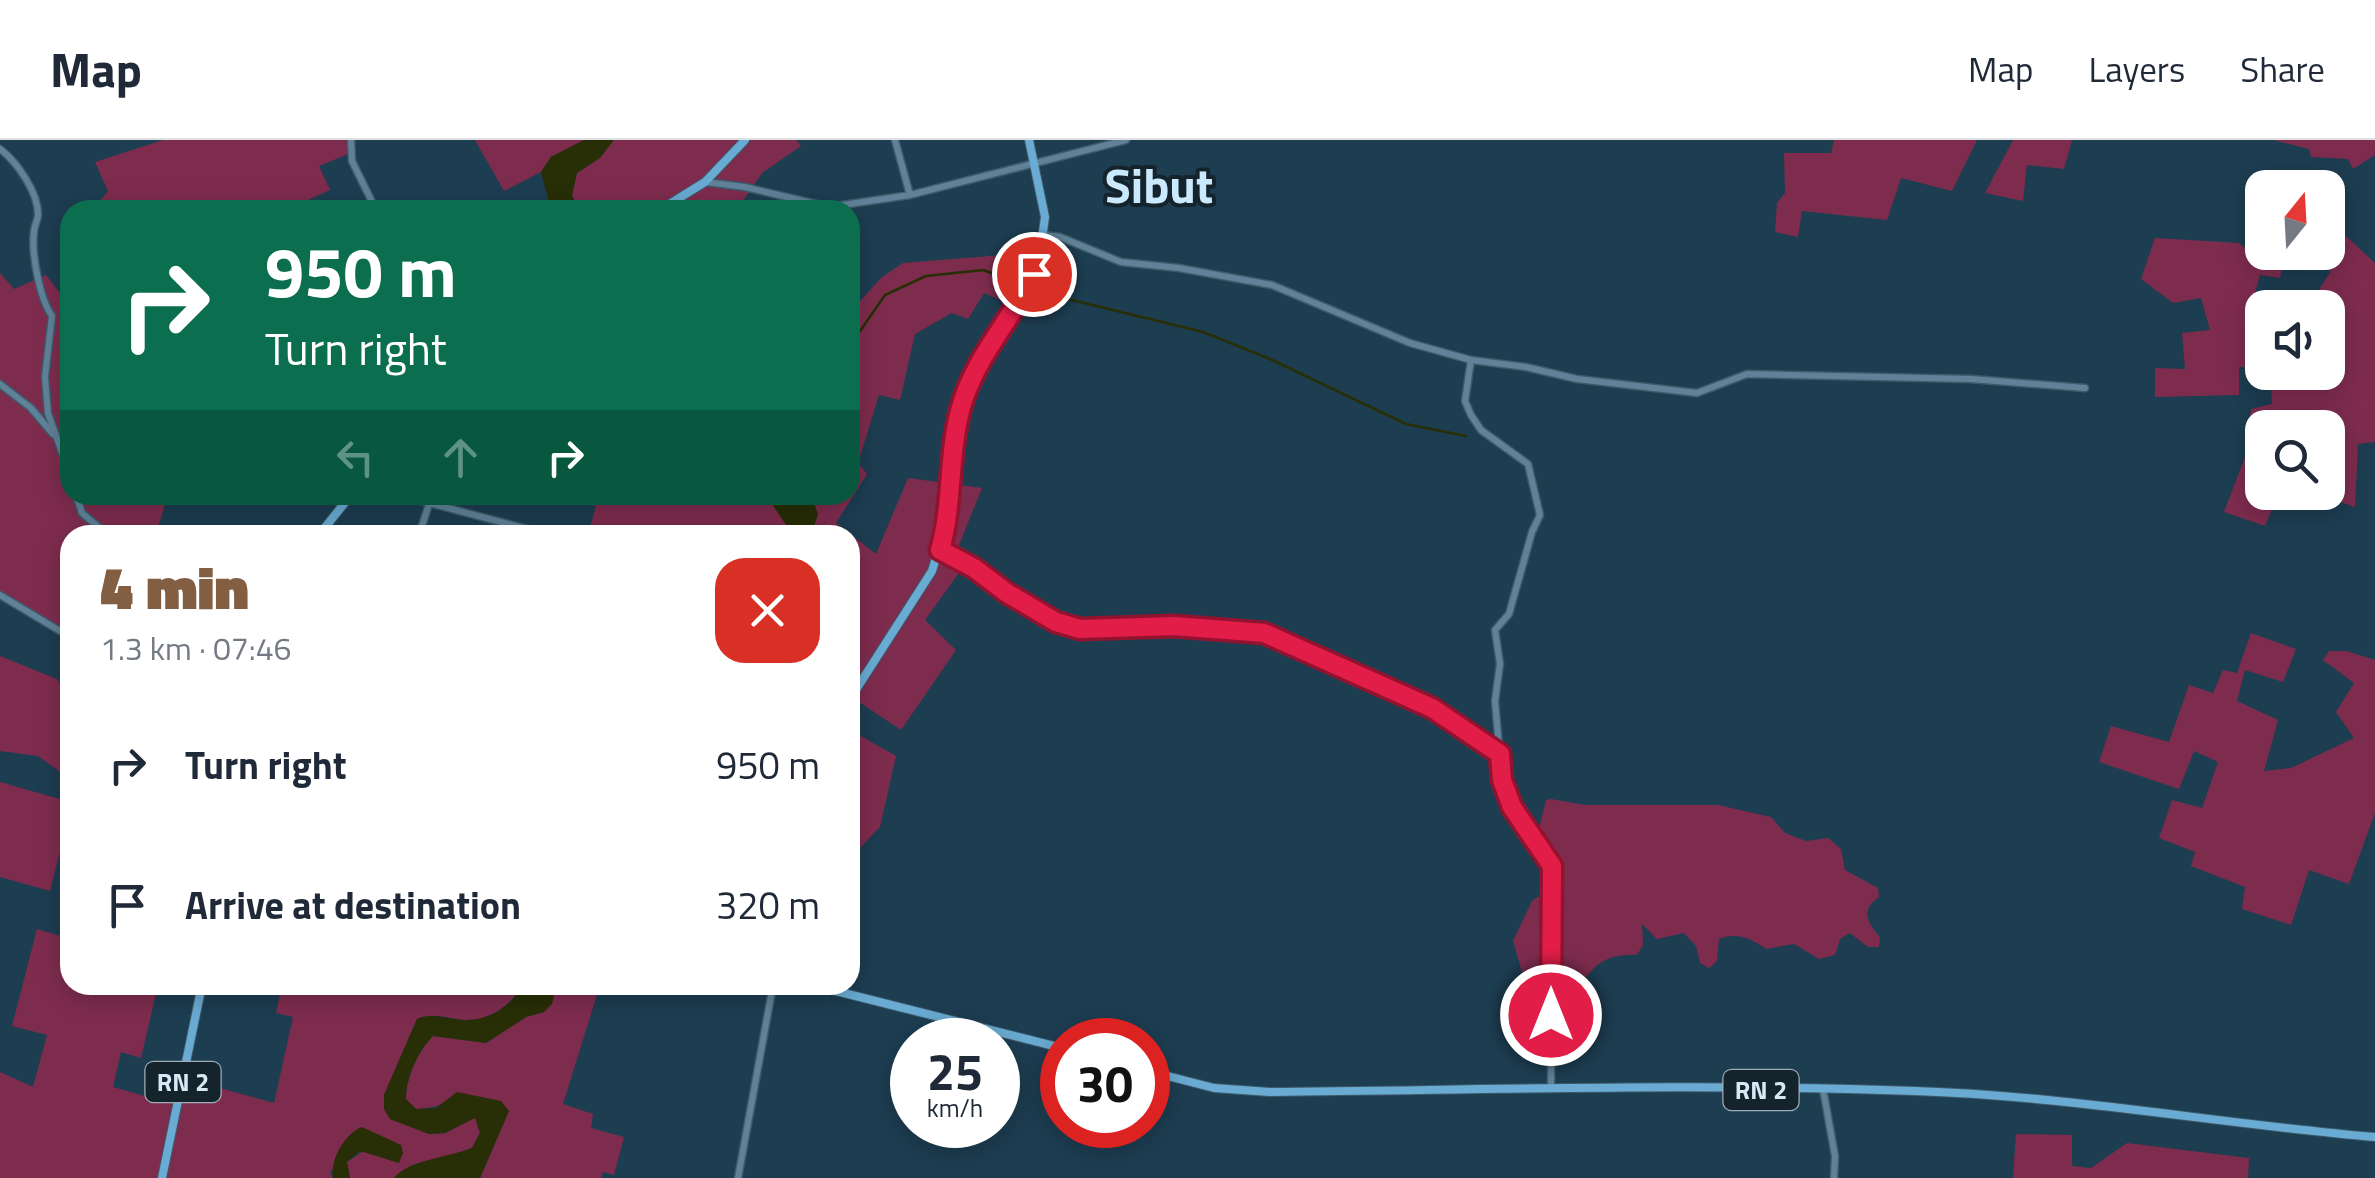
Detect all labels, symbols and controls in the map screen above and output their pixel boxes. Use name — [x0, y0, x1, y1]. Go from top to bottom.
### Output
text: Map — [50, 33, 142, 106]
text: Map — [1968, 42, 2033, 96]
text: Layers — [2088, 42, 2185, 96]
text: Share — [2240, 42, 2325, 96]
district label: Sibut — [1105, 149, 1213, 222]
north arrow — [2245, 170, 2345, 270]
map controls — [2245, 170, 2345, 510]
text: 950 m — [265, 218, 457, 324]
pin — [992, 232, 1077, 317]
icon: right — [100, 240, 230, 370]
icon: arrive — [1007, 247, 1062, 302]
button: sound — [2245, 290, 2345, 390]
text: Turn right — [265, 314, 447, 382]
button: search — [2245, 410, 2345, 510]
icon: left — [328, 430, 383, 485]
icon: ahead — [433, 430, 488, 485]
icon: right — [538, 430, 593, 485]
text: 4 min — [100, 541, 249, 632]
button: close — [715, 558, 820, 663]
text: 1.3 km · 07:46 — [100, 624, 292, 672]
text: Turn right — [185, 736, 347, 794]
text: 950 m — [716, 736, 820, 794]
icon: right — [100, 738, 155, 793]
text: Arrive at destination — [185, 876, 521, 934]
text: 320 m — [716, 876, 820, 934]
icon: arrive — [100, 878, 155, 933]
position arrow — [1499, 963, 1603, 1067]
speed limit sign: 30 — [1040, 1018, 1170, 1148]
text: 25 — [927, 1033, 983, 1109]
road number: RN 2 — [146, 1062, 220, 1102]
road number: RN 2 — [1724, 1070, 1798, 1110]
text: km/h — [927, 1089, 983, 1127]

